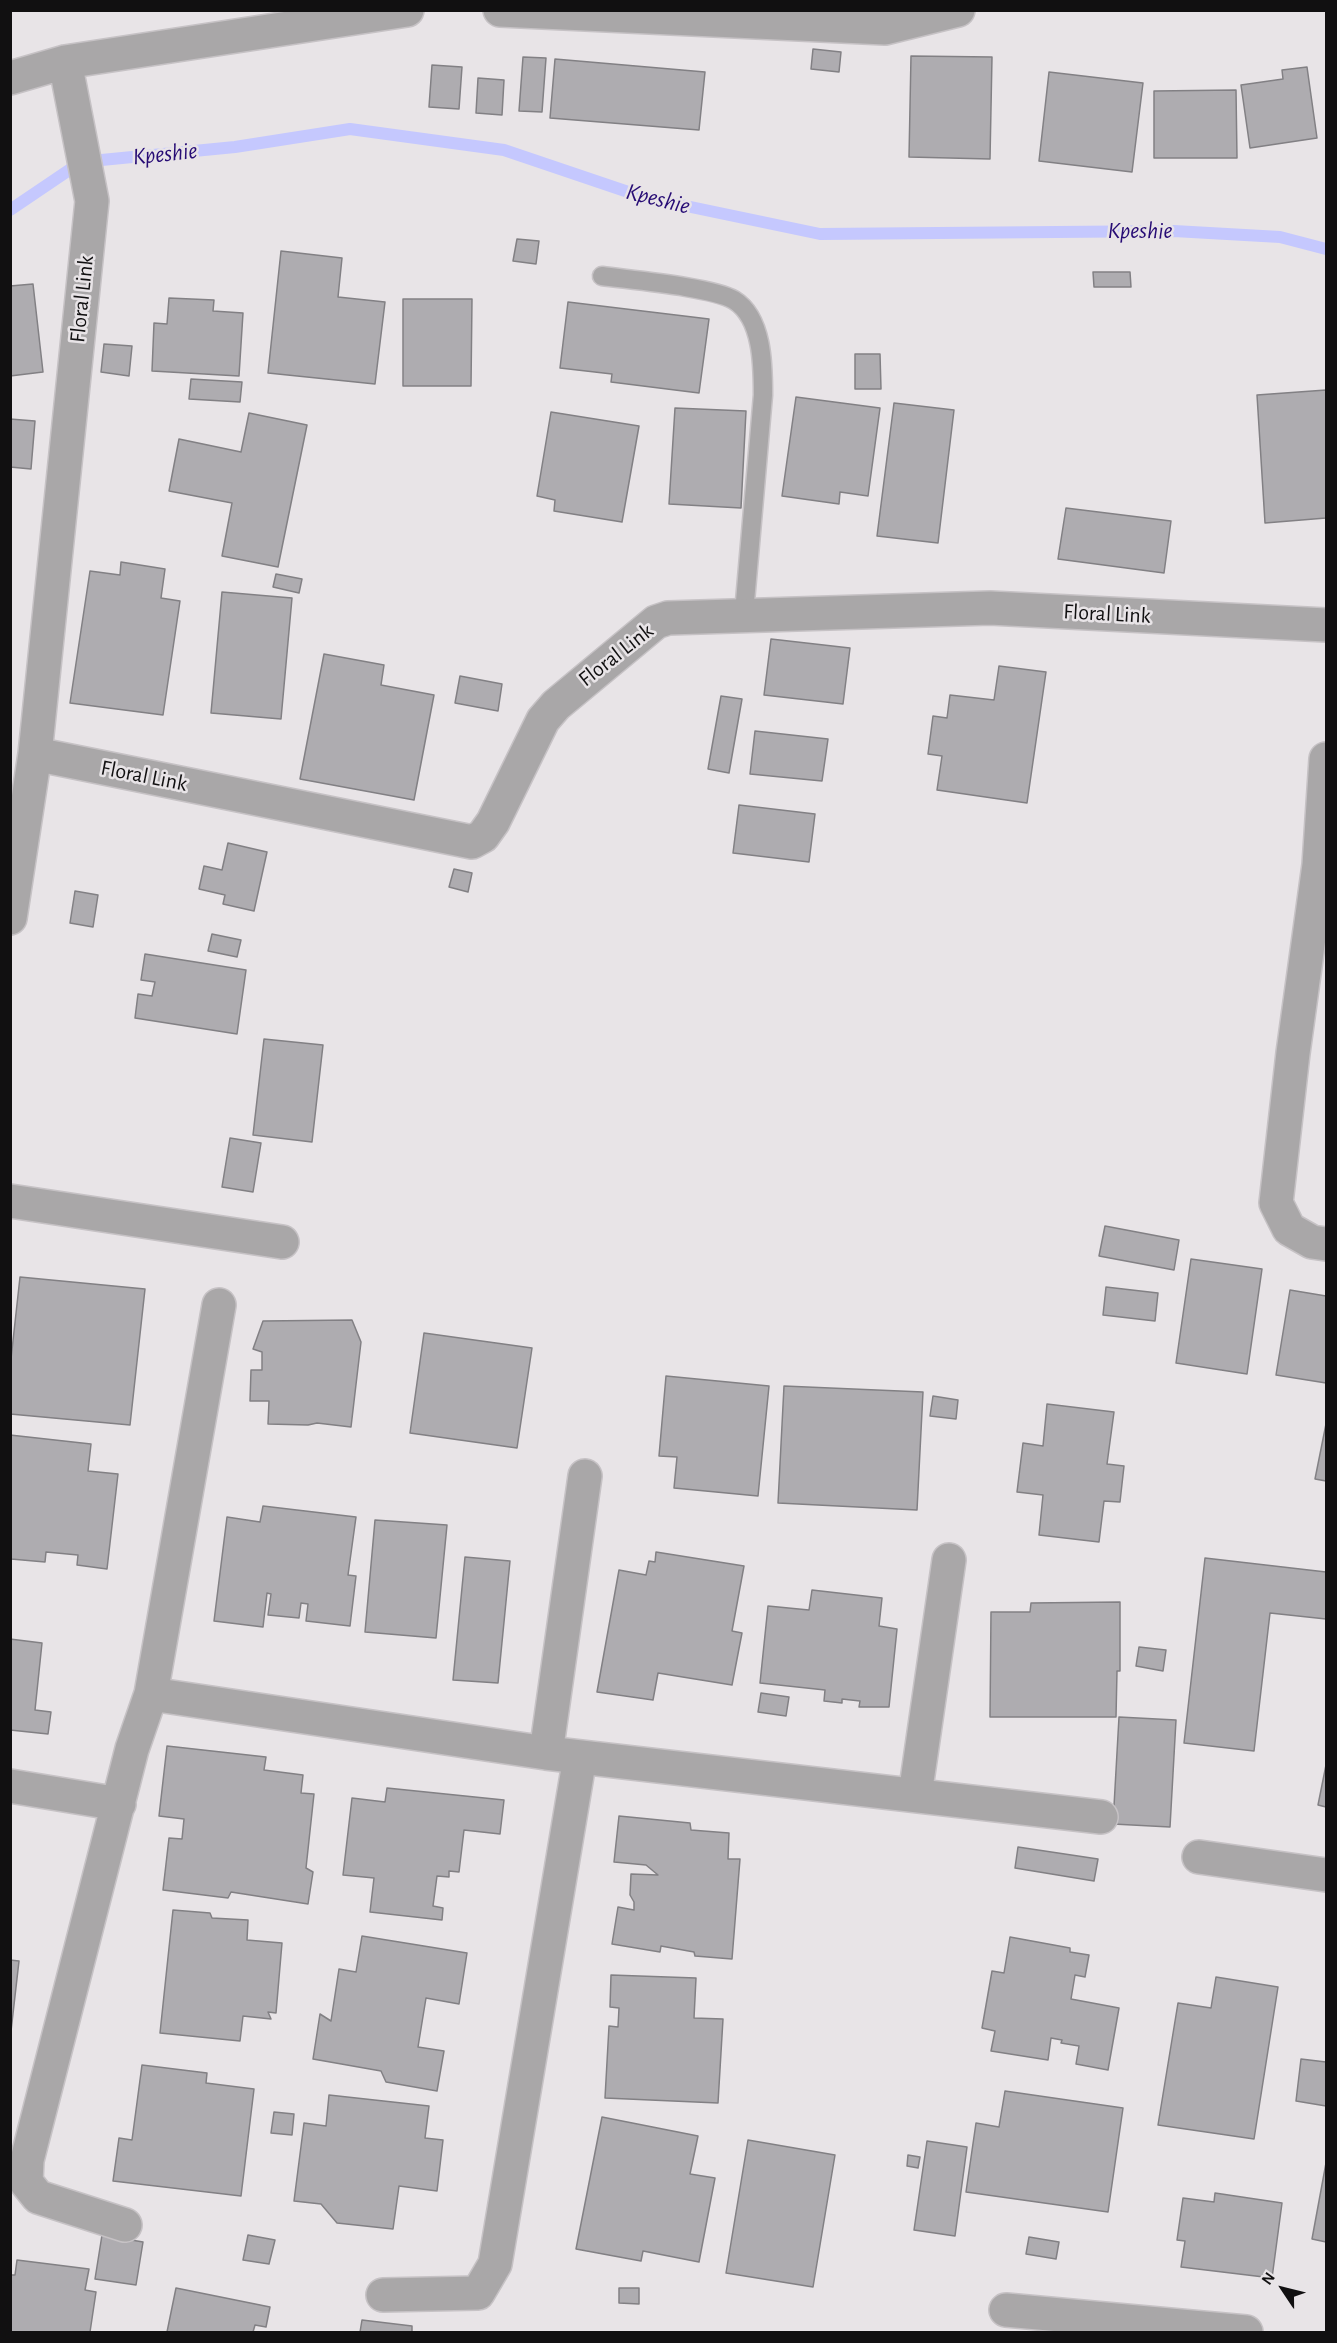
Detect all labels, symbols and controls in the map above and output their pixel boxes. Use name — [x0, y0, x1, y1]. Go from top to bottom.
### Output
water label: Kpeshie — [131, 136, 199, 172]
water label: Kpeshie — [623, 177, 693, 221]
water label: Kpeshie — [1108, 217, 1172, 245]
street label: Floral Link — [64, 254, 100, 344]
street label: Floral Link — [1063, 599, 1151, 629]
street label: Floral Link — [573, 618, 659, 692]
street label: Floral Link — [99, 755, 189, 797]
north arrow — [1253, 2259, 1313, 2319]
text: N — [1259, 2270, 1278, 2288]

